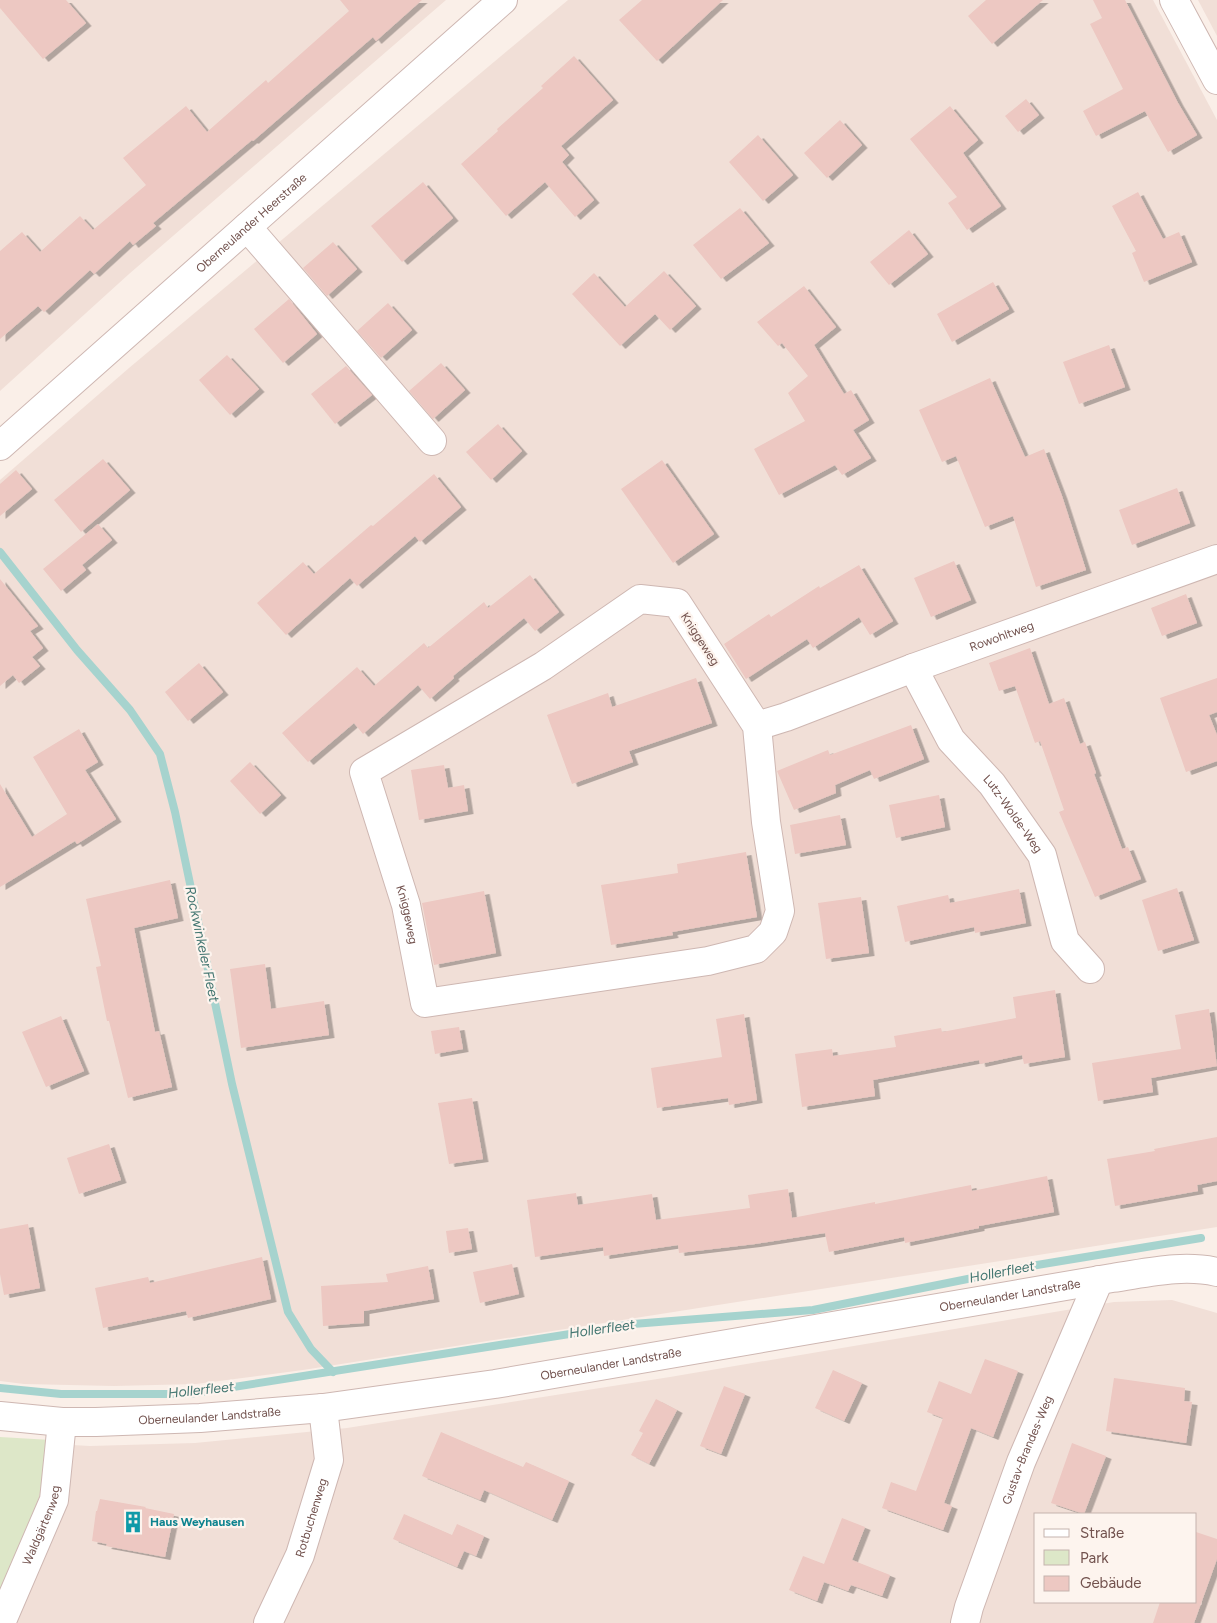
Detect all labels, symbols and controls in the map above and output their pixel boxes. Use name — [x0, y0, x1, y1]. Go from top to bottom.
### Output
street label: Oberneulander Heerstraße — [193, 170, 310, 276]
street label: Kniggeweg — [678, 610, 722, 668]
street label: Rowohltweg — [967, 618, 1036, 654]
street label: Lutz-Wolde-Weg — [980, 772, 1045, 856]
street label: Kniggeweg — [393, 883, 420, 945]
water label: Rockwinkeler Fleet — [181, 884, 223, 1004]
water label: Hollerfleet — [968, 1257, 1037, 1287]
street label: Oberneulander Landstraße — [938, 1276, 1082, 1315]
water label: Hollerfleet — [568, 1316, 637, 1342]
street label: Oberneulander Landstraße — [539, 1345, 683, 1383]
water label: Hollerfleet — [167, 1378, 235, 1402]
street label: Gustav-Brandes-Weg — [999, 1393, 1056, 1506]
street label: Oberneulander Landstraße — [138, 1404, 282, 1427]
street label: Rotbuchenweg — [293, 1477, 330, 1559]
street label: Waldgärtenweg — [20, 1485, 62, 1567]
building icon: Haus Weyhausen — [120, 1509, 146, 1535]
legend — [1034, 1513, 1197, 1603]
place label: Haus Weyhausen — [150, 1515, 245, 1529]
text: Straße — [1080, 1524, 1124, 1542]
text: Park — [1080, 1549, 1109, 1567]
text: Gebäude — [1080, 1574, 1141, 1592]

